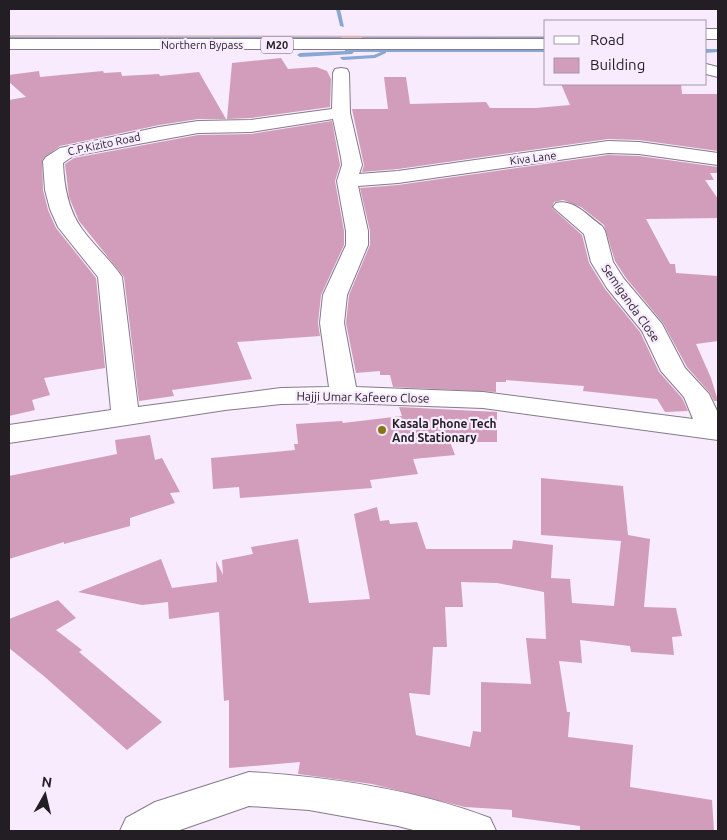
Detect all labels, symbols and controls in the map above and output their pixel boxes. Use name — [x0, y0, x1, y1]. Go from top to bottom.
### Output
legend — [544, 20, 707, 85]
text: Road — [590, 31, 625, 48]
road number: M20 — [261, 36, 293, 54]
street label: Northern Bypass — [161, 39, 243, 51]
text: Building — [590, 56, 645, 73]
street label: C.P.Kizito Road — [67, 130, 141, 158]
street label: Kiva Lane — [509, 149, 557, 167]
street label: Semiganda Close — [599, 262, 663, 344]
street label: Hajji Umar Kafeero Close — [296, 389, 430, 405]
place label: Kasala Phone Tech And Stationary — [392, 417, 497, 444]
marker: Kasala Phone Tech And Stationary — [376, 424, 388, 436]
north arrow — [20, 770, 70, 820]
text: N — [41, 773, 53, 791]

